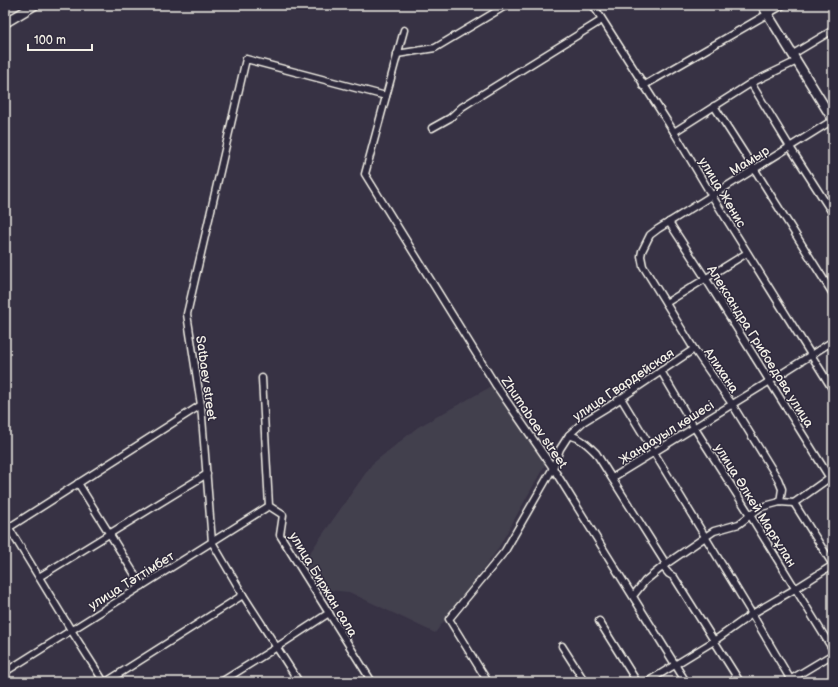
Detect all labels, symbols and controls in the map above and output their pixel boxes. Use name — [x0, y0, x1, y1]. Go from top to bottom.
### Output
scale bar — [28, 26, 92, 52]
text: 100 m — [34, 33, 66, 48]
street label: Мамыр — [727, 142, 773, 179]
street label: улица Женис — [695, 154, 750, 231]
street label: Александра Грибоедова улица — [703, 261, 817, 431]
street label: Satbaev street — [192, 335, 220, 422]
street label: Алихана — [700, 344, 742, 396]
street label: улица Гвардейская — [570, 345, 677, 425]
street label: Zhumabaev street — [497, 373, 571, 471]
street label: Жаңаауыл көшесі — [616, 397, 717, 469]
street label: улица Әлкей Марғұлан — [711, 441, 800, 570]
street label: улица Биржан сала — [286, 529, 361, 640]
street label: улица Тәттімбет — [86, 548, 177, 614]

